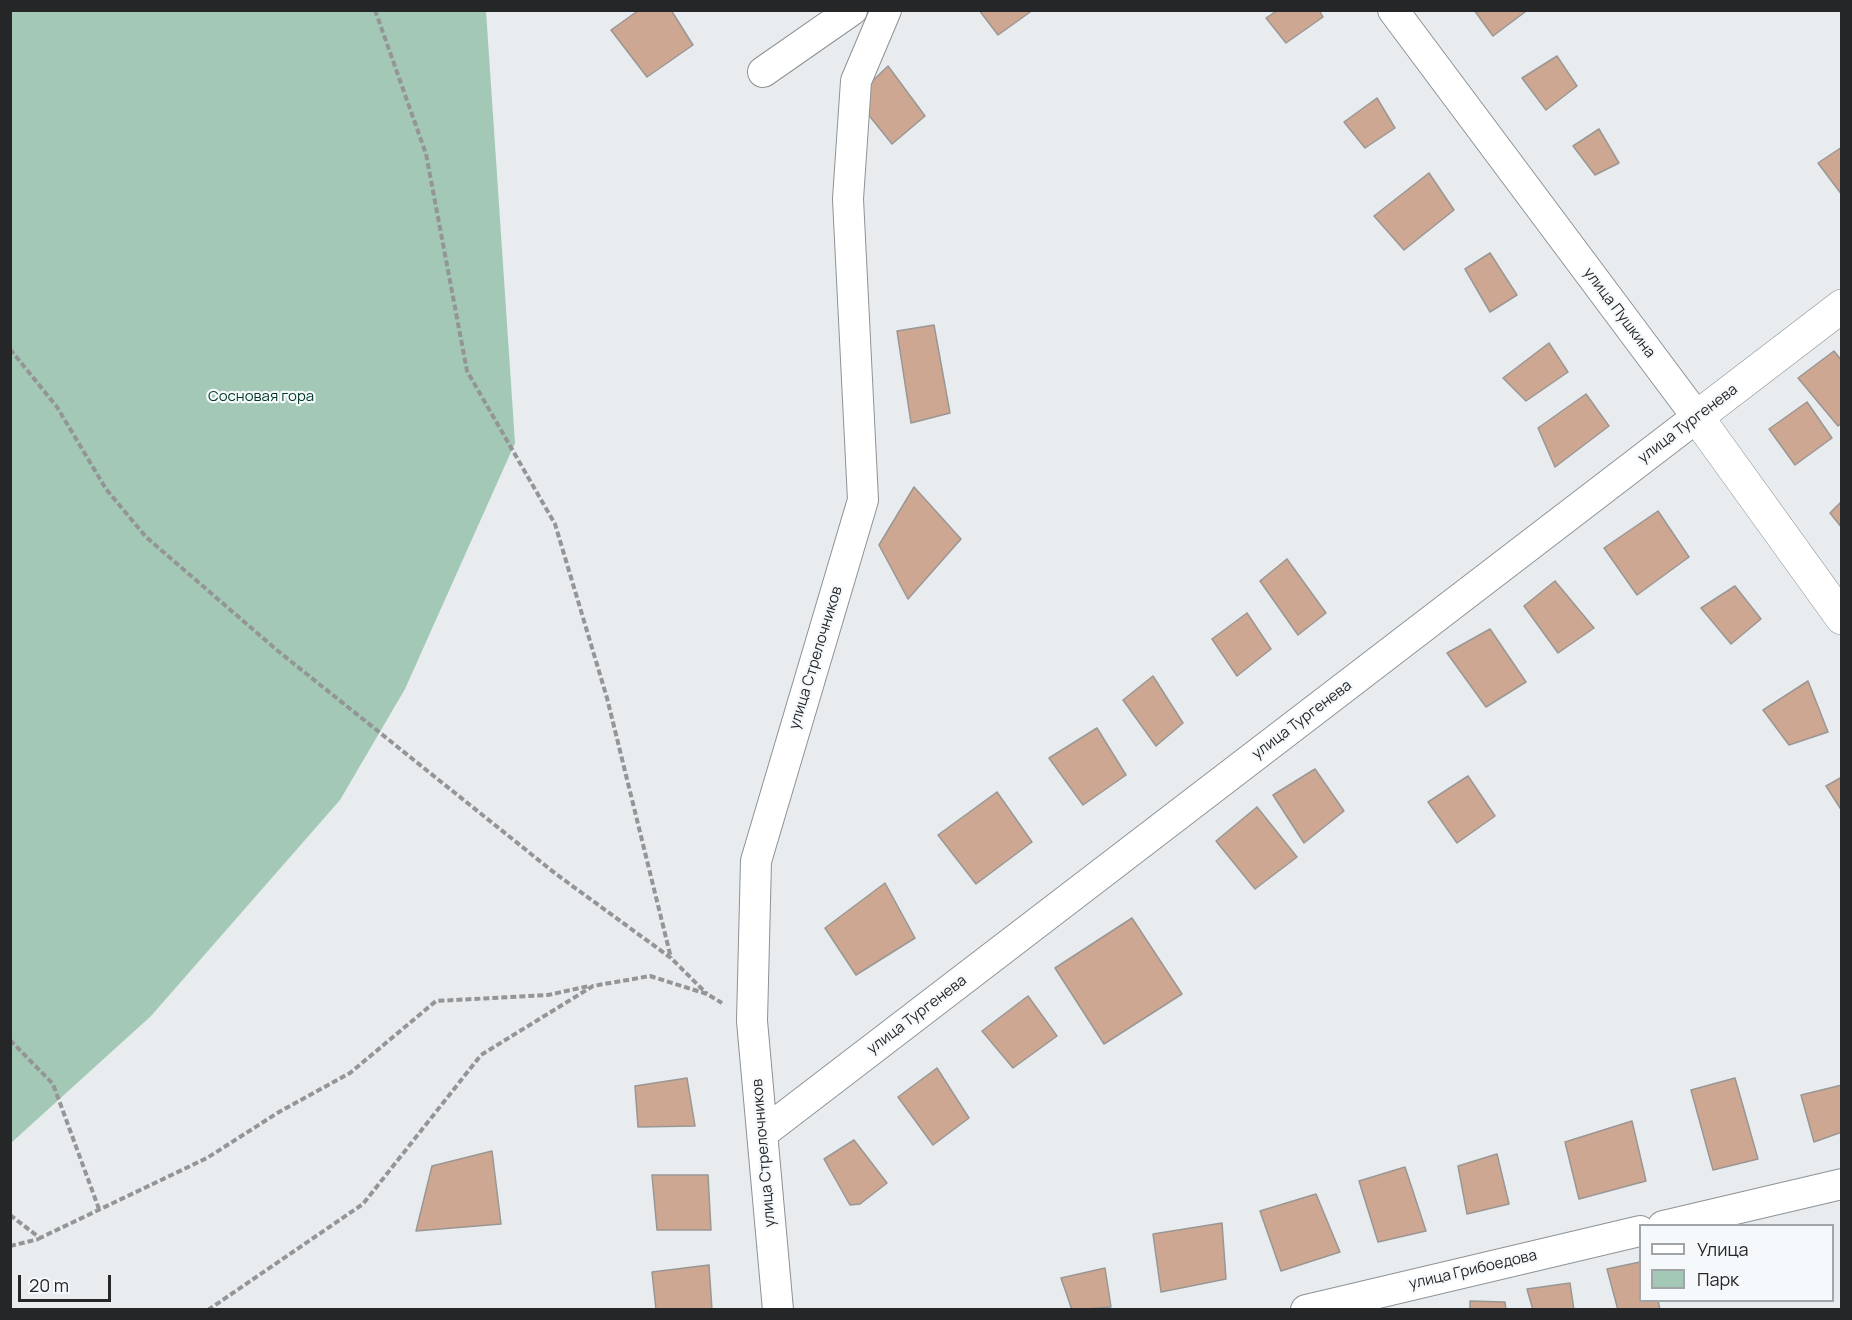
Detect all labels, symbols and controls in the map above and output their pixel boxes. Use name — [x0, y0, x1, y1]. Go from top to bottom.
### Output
street label: улица Пушкина — [1579, 264, 1659, 362]
street label: улица Тургенева — [1635, 381, 1741, 467]
park label: Сосновая гора — [208, 388, 314, 406]
street label: улица Стрелочников — [786, 584, 846, 732]
street label: улица Тургенева — [1249, 677, 1355, 763]
street label: улица Тургенева — [864, 972, 970, 1058]
street label: улица Стрелочников — [749, 1078, 779, 1228]
legend — [1639, 1224, 1834, 1302]
text: Улица — [1697, 1237, 1749, 1261]
street label: улица Грибоедова — [1407, 1247, 1539, 1293]
scale bar — [21, 1263, 114, 1301]
text: Парк — [1697, 1267, 1739, 1291]
text: 20 m — [29, 1273, 69, 1297]

